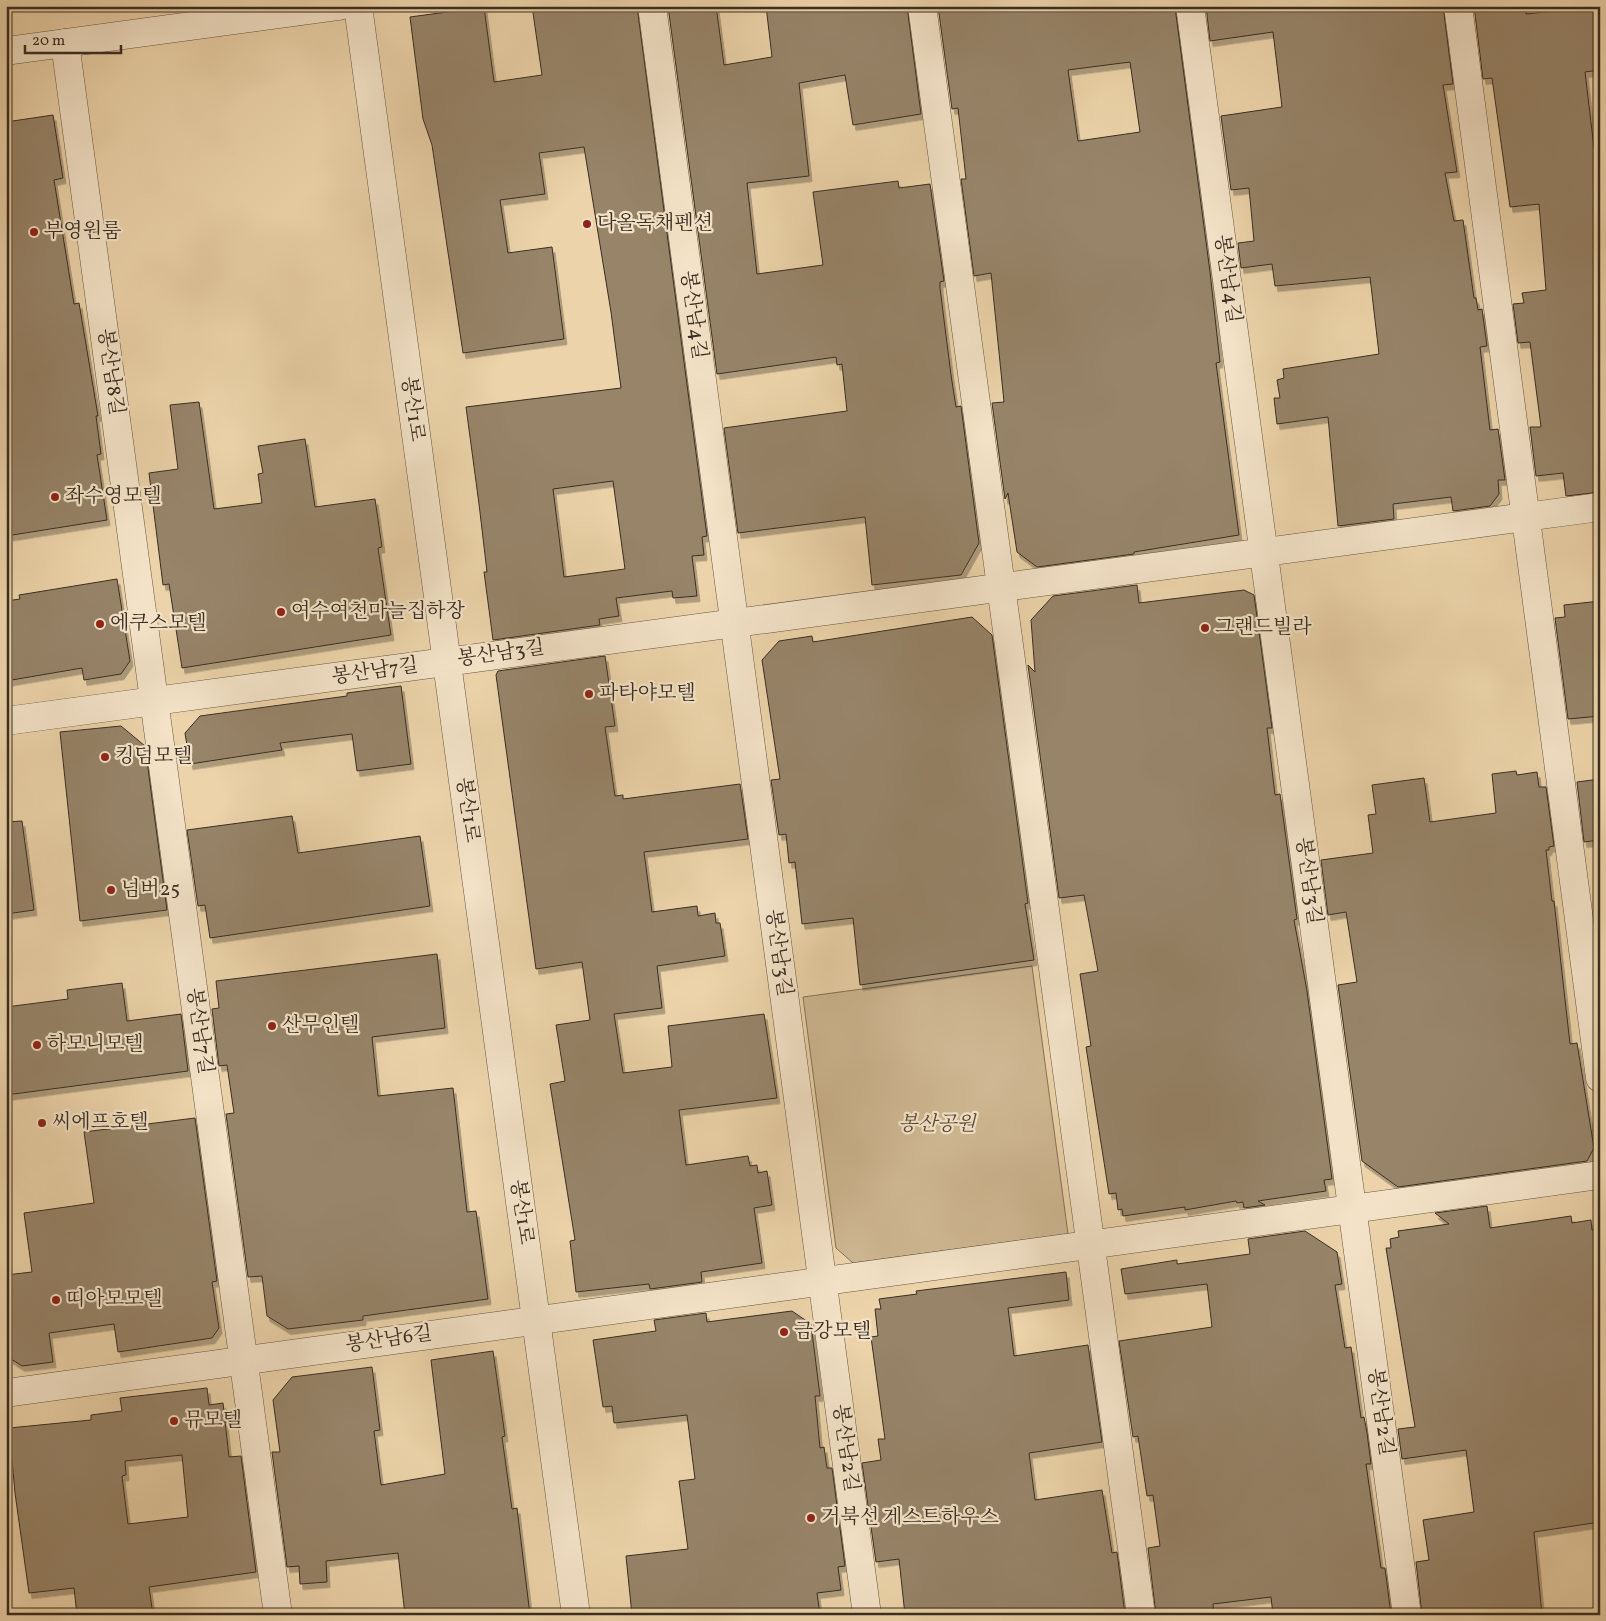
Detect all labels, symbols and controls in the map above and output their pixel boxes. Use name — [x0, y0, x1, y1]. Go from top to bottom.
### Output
scale bar — [25, 22, 121, 54]
text: 20 m — [32, 31, 65, 52]
place label: 다올독채펜션 — [597, 210, 713, 238]
place label: 부영원룸 — [44, 218, 121, 246]
marker: 다올독채펜션 — [581, 218, 593, 230]
marker: 부영원룸 — [28, 226, 40, 238]
street label: 봉산남4길 — [1207, 233, 1247, 325]
street label: 봉산남4길 — [673, 269, 713, 361]
street label: 봉산남8길 — [90, 327, 130, 417]
street label: 봉산1로 — [394, 375, 430, 443]
place label: 좌수영모텔 — [65, 483, 162, 511]
marker: 좌수영모텔 — [49, 491, 61, 503]
place label: 여수여천마늘집하장 — [291, 598, 466, 626]
marker: 여수여천마늘집하장 — [275, 606, 287, 618]
place label: 에쿠스모텔 — [110, 610, 207, 638]
place label: 그랜드빌라 — [1215, 614, 1312, 642]
marker: 에쿠스모텔 — [94, 618, 106, 630]
marker: 그랜드빌라 — [1199, 622, 1211, 634]
street label: 봉산남3길 — [456, 634, 546, 674]
street label: 봉산남7길 — [330, 652, 420, 692]
place label: 파타야모텔 — [599, 680, 696, 708]
marker: 파타야모텔 — [583, 688, 595, 700]
place label: 킹덤모텔 — [115, 743, 192, 771]
marker: 킹덤모텔 — [99, 751, 111, 763]
street label: 봉산1로 — [449, 776, 485, 844]
street label: 봉산남3길 — [1288, 836, 1328, 926]
place label: 넘버25 — [121, 876, 180, 904]
marker: 넘버25 — [105, 884, 117, 896]
street label: 봉산남3길 — [758, 908, 798, 998]
street label: 봉산남7길 — [179, 986, 219, 1076]
place label: 산무인텔 — [282, 1012, 359, 1040]
marker: 산무인텔 — [266, 1020, 278, 1032]
place label: 하모니모텔 — [47, 1031, 144, 1059]
marker: 하모니모텔 — [31, 1039, 43, 1051]
place label: 씨에프호텔 — [52, 1109, 149, 1137]
park label: 봉산공원 — [898, 1111, 977, 1139]
marker: 씨에프호텔 — [36, 1117, 48, 1129]
street label: 봉산1로 — [503, 1178, 539, 1246]
place label: 띠아모모텔 — [66, 1286, 163, 1314]
marker: 띠아모모텔 — [50, 1294, 62, 1306]
place label: 금강모텔 — [794, 1318, 871, 1346]
street label: 봉산남6길 — [344, 1320, 434, 1360]
marker: 금강모텔 — [778, 1326, 790, 1338]
street label: 봉산남2길 — [1360, 1366, 1400, 1458]
street label: 봉산남2길 — [825, 1402, 865, 1494]
place label: 뮤모텔 — [184, 1407, 242, 1435]
marker: 뮤모텔 — [168, 1415, 180, 1427]
place label: 거북선 게스트하우스 — [821, 1504, 999, 1532]
marker: 거북선 게스트하우스 — [805, 1512, 817, 1524]

